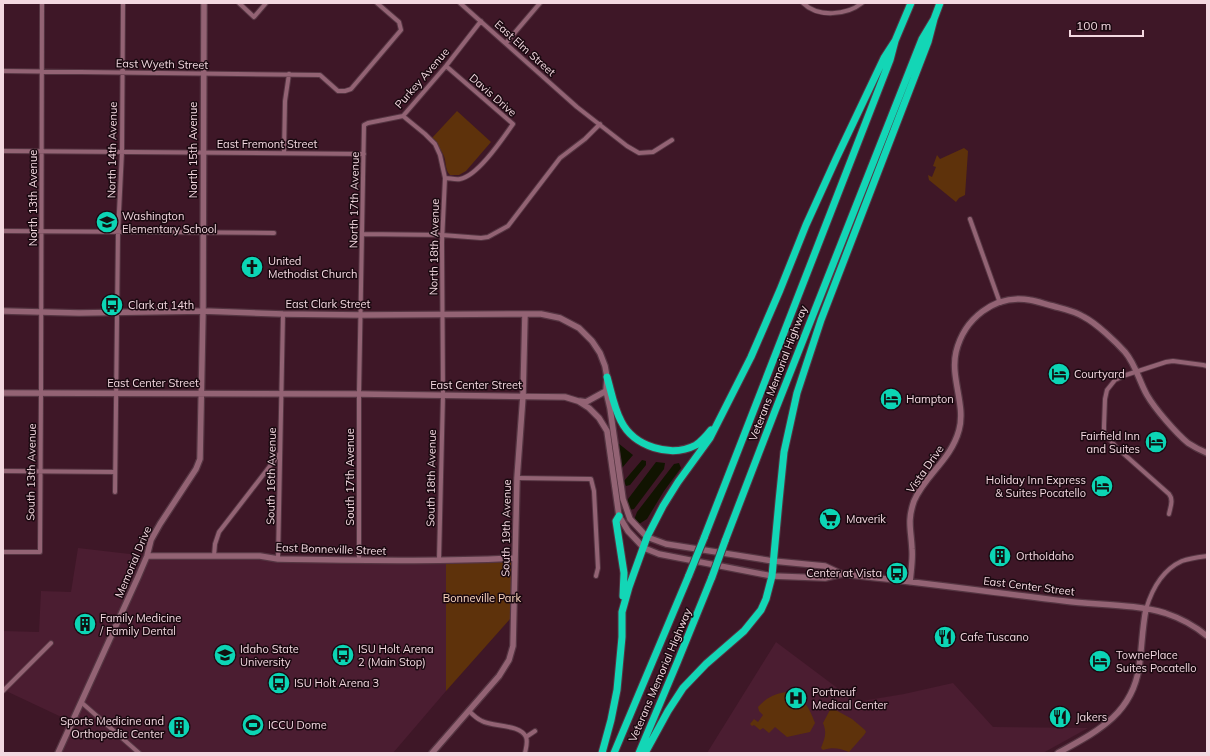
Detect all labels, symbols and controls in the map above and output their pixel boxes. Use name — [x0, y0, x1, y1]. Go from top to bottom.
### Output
scale bar — [1070, 12, 1143, 38]
street label: East Elm Street — [492, 17, 558, 79]
text: 100 m — [1076, 18, 1111, 33]
street label: Purkey Avenue — [392, 45, 452, 111]
street label: East Wyeth Street — [116, 56, 208, 72]
street label: Davis Drive — [466, 71, 520, 119]
street label: North 14th Avenue — [104, 102, 120, 198]
street label: North 15th Avenue — [186, 102, 200, 198]
street label: East Fremont Street — [217, 137, 317, 151]
street label: North 13th Avenue — [26, 150, 40, 246]
street label: North 17th Avenue — [346, 152, 362, 248]
street label: North 18th Avenue — [426, 199, 442, 295]
school or university icon: Washington Elementary School — [94, 209, 120, 235]
place label: Washington Elementary School — [122, 209, 217, 236]
church icon: United Methodist Church — [239, 254, 265, 280]
place label: United Methodist Church — [268, 254, 357, 281]
bus stop icon: Clark at 14th — [99, 292, 125, 318]
street label: East Clark Street — [286, 297, 371, 311]
place label: Clark at 14th — [128, 298, 194, 312]
street label: Veterans Memorial Highway — [746, 303, 810, 443]
hotel icon: Courtyard — [1046, 361, 1072, 387]
place label: Courtyard — [1074, 367, 1125, 381]
street label: East Center Street — [107, 376, 199, 390]
street label: East Center Street — [430, 378, 522, 392]
hotel icon: Hampton — [878, 386, 904, 412]
place label: Hampton — [906, 392, 954, 406]
street label: South 13th Avenue — [23, 423, 39, 521]
street label: South 16th Avenue — [263, 427, 279, 525]
street label: South 17th Avenue — [343, 428, 357, 526]
street label: South 18th Avenue — [423, 429, 439, 527]
place label: Fairfield Inn and Suites — [1080, 429, 1140, 456]
hotel icon: Fairfield Inn and Suites — [1143, 429, 1169, 455]
street label: Vista Drive — [903, 442, 947, 496]
place label: Holiday Inn Express & Suites Pocatello — [986, 473, 1086, 500]
hotel icon: Holiday Inn Express & Suites Pocatello — [1089, 473, 1115, 499]
street label: South 19th Avenue — [498, 479, 514, 577]
supermarket icon: Maverik — [817, 506, 843, 532]
place label: Maverik — [846, 512, 886, 526]
street label: Memorial Drive — [112, 524, 154, 600]
street label: East Bonneville Street — [275, 540, 387, 558]
building icon: OrthoIdaho — [987, 543, 1013, 569]
place label: OrthoIdaho — [1016, 549, 1074, 563]
bus stop icon: Center at Vista — [884, 560, 910, 586]
place label: Center at Vista — [806, 566, 882, 580]
street label: East Center Street — [983, 573, 1076, 599]
park label: Bonneville Park — [443, 591, 521, 605]
street label: Veterans Memorial Highway — [625, 606, 695, 744]
building icon: Family Medicine / Family Dental — [72, 611, 98, 637]
place label: Family Medicine / Family Dental — [99, 611, 181, 638]
restaurant icon: Cafe Tuscano — [932, 624, 958, 650]
place label: Cafe Tuscano — [960, 630, 1029, 644]
school or university icon: Idaho State University — [212, 642, 238, 668]
place label: Idaho State University — [240, 642, 299, 669]
bus stop icon: ISU Holt Arena 2 (Main Stop) — [330, 642, 356, 668]
place label: ISU Holt Arena 2 (Main Stop) — [358, 642, 434, 669]
hotel icon: TownePlace Suites Pocatello — [1087, 648, 1113, 674]
place label: TownePlace Suites Pocatello — [1116, 648, 1196, 675]
bus stop icon: ISU Holt Arena 3 — [266, 670, 292, 696]
place label: ISU Holt Arena 3 — [294, 676, 379, 690]
hospital icon: Portneuf Medical Center — [783, 685, 809, 711]
place label: Portneuf Medical Center — [812, 685, 887, 712]
restaurant icon: Jakers — [1047, 704, 1073, 730]
place label: Jakers — [1076, 710, 1107, 724]
sports icon: ICCU Dome — [240, 712, 266, 738]
place label: Sports Medicine and Orthopedic Center — [60, 714, 164, 741]
building icon: Sports Medicine and Orthopedic Center — [166, 714, 192, 740]
place label: ICCU Dome — [268, 718, 327, 732]

